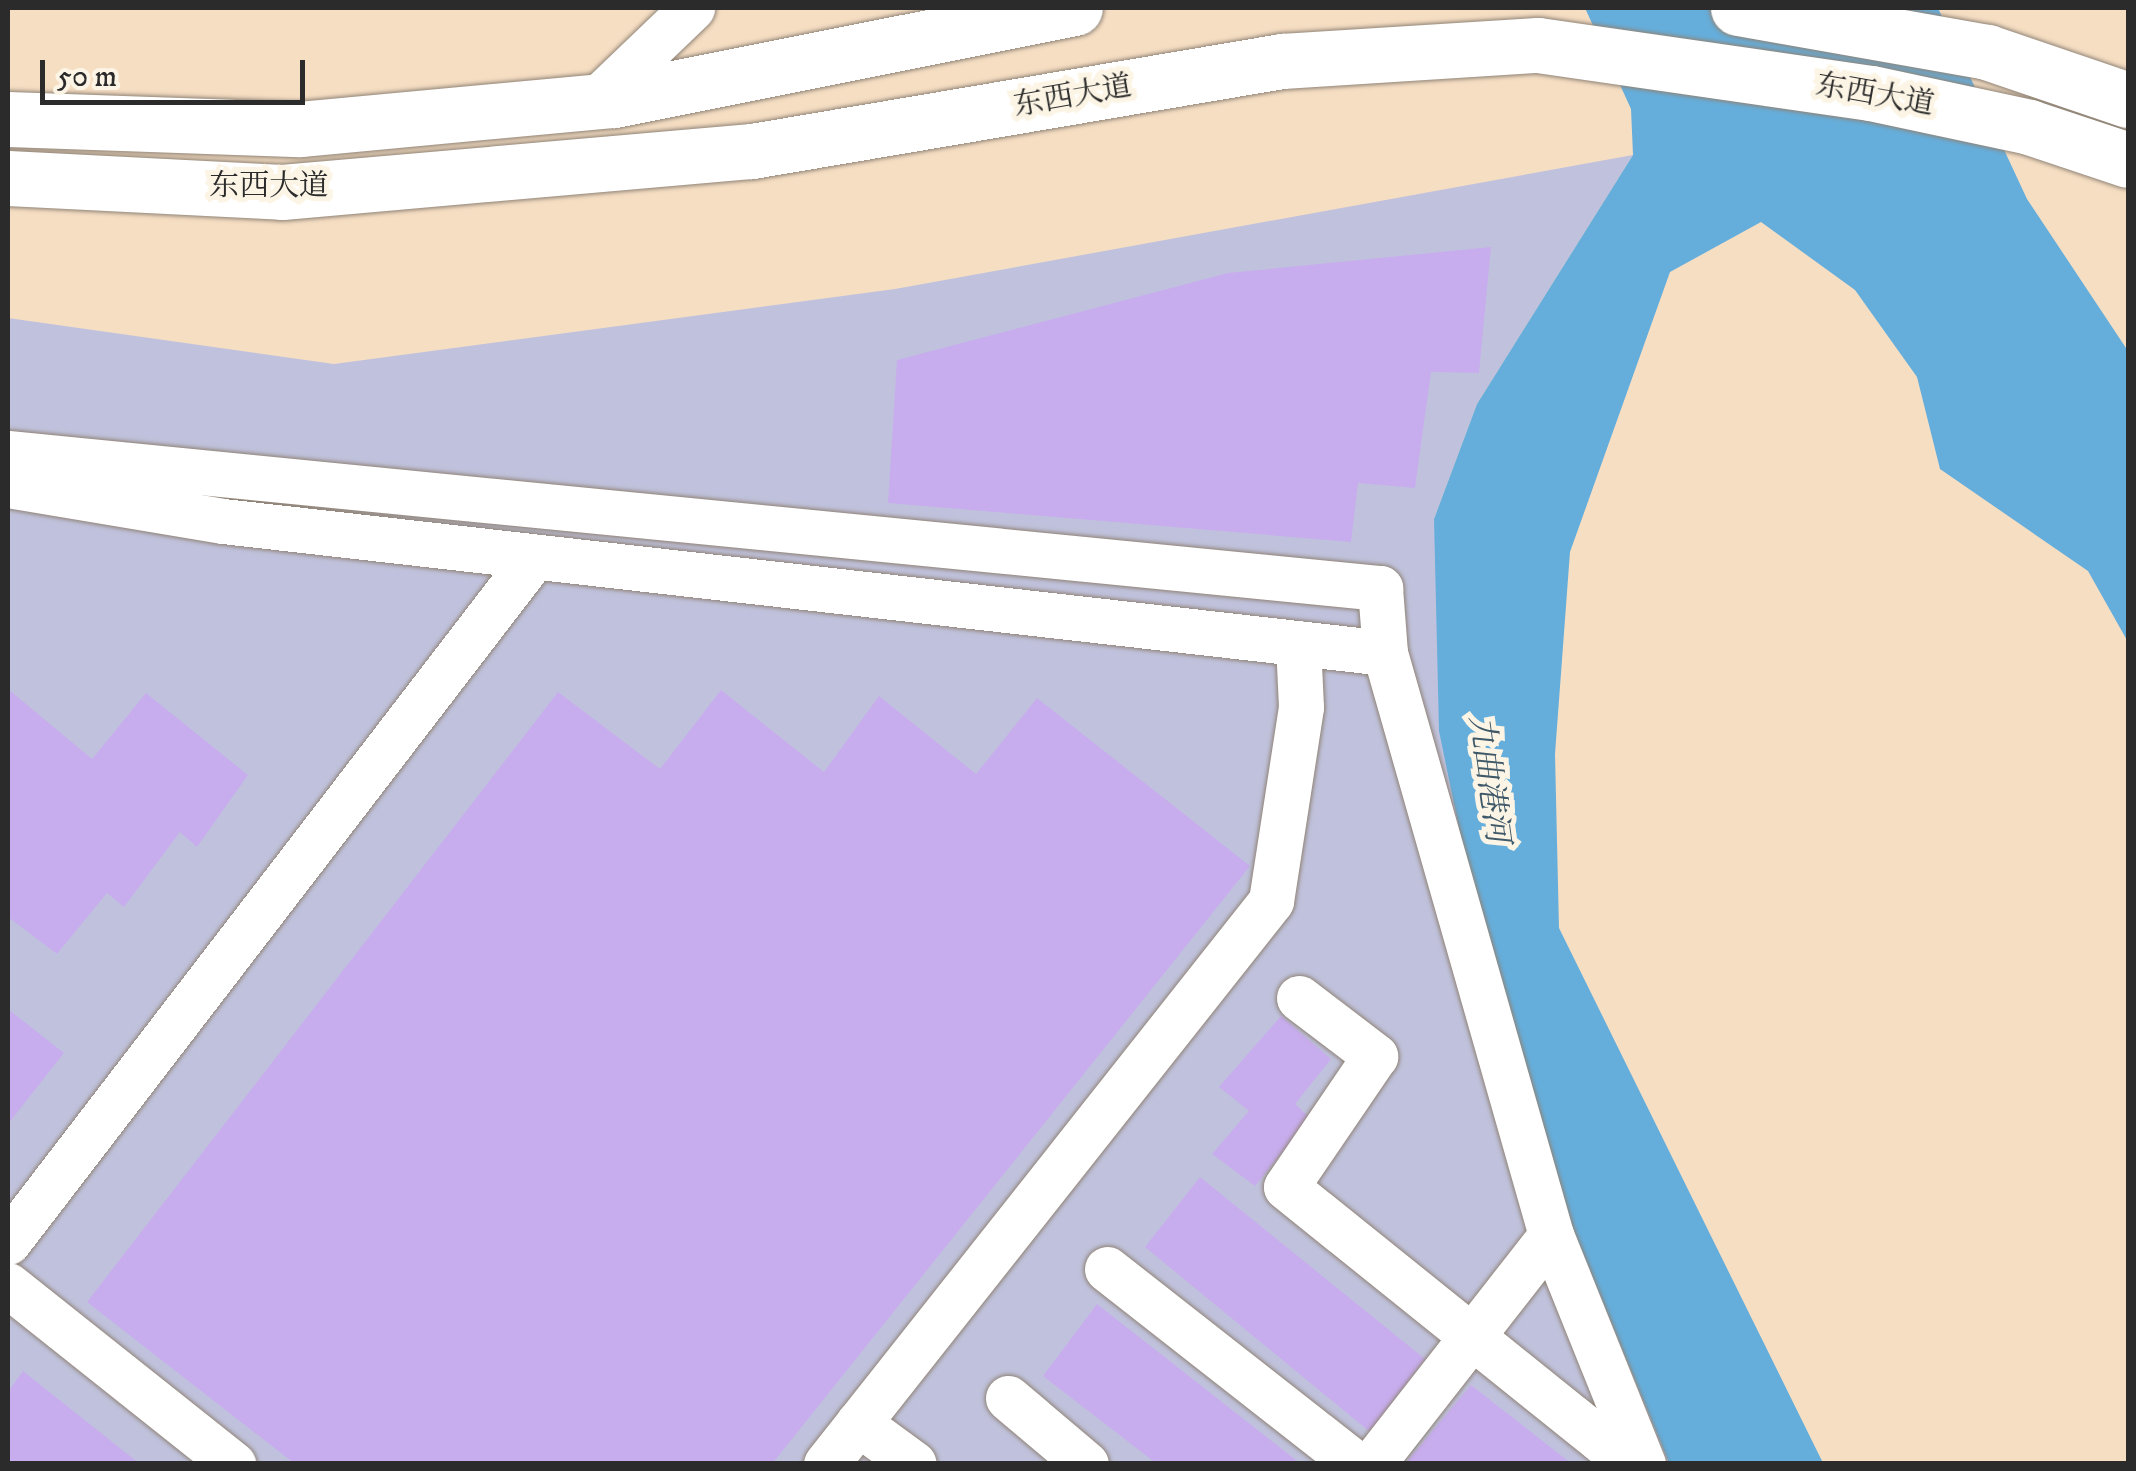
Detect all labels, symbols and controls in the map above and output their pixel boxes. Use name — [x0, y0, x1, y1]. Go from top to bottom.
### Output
scale bar — [45, 40, 310, 102]
text: 50 m — [57, 59, 117, 96]
street label: 东西大道 — [1813, 68, 1937, 124]
street label: 东西大道 — [1011, 69, 1135, 125]
street label: 东西大道 — [209, 169, 329, 205]
water label: 九曲港河 — [1460, 713, 1516, 845]

